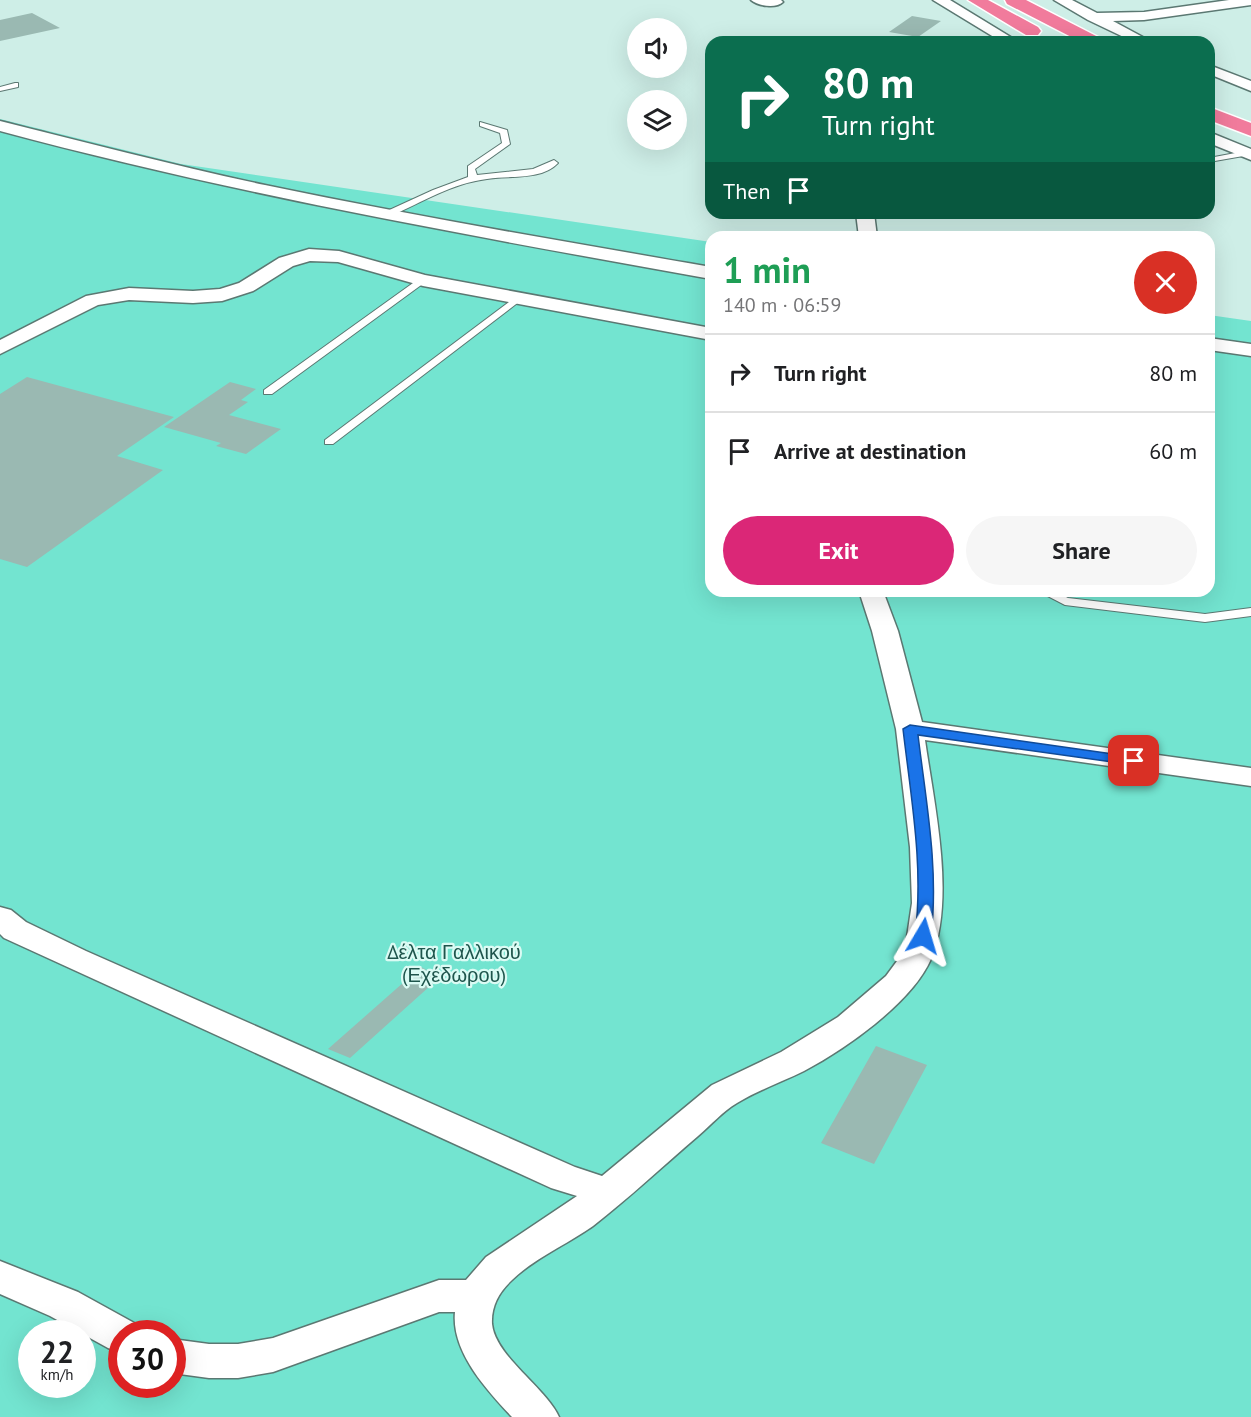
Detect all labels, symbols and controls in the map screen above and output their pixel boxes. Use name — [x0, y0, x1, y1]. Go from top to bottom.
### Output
map controls — [627, 18, 687, 150]
button: sound — [627, 18, 687, 78]
text: 80 m — [822, 55, 914, 110]
icon: right — [723, 60, 801, 138]
button: layers — [627, 90, 687, 150]
text: Turn right — [822, 108, 935, 142]
icon: arrive — [782, 174, 815, 207]
text: Then — [723, 177, 770, 205]
text: 1 min — [723, 246, 811, 293]
button: close — [1134, 251, 1197, 314]
text: 140 m · 06:59 — [723, 292, 841, 318]
icon: right — [723, 357, 756, 390]
text: Turn right — [774, 359, 866, 387]
text: 80 m — [1149, 359, 1197, 387]
icon: arrive — [723, 435, 756, 468]
text: Arrive at destination — [774, 437, 966, 465]
text: 60 m — [1149, 437, 1197, 465]
button: Exit — [723, 516, 954, 585]
button: Share — [966, 516, 1197, 585]
pin — [1108, 735, 1159, 786]
icon: arrive — [1117, 744, 1150, 777]
position arrow — [891, 904, 955, 968]
park label: Δέλτα Γαλλικού (Εχέδωρου) — [387, 939, 521, 988]
speed limit sign: 30 — [108, 1320, 186, 1398]
text: 22 — [40, 1332, 74, 1371]
text: km/h — [41, 1365, 73, 1384]

